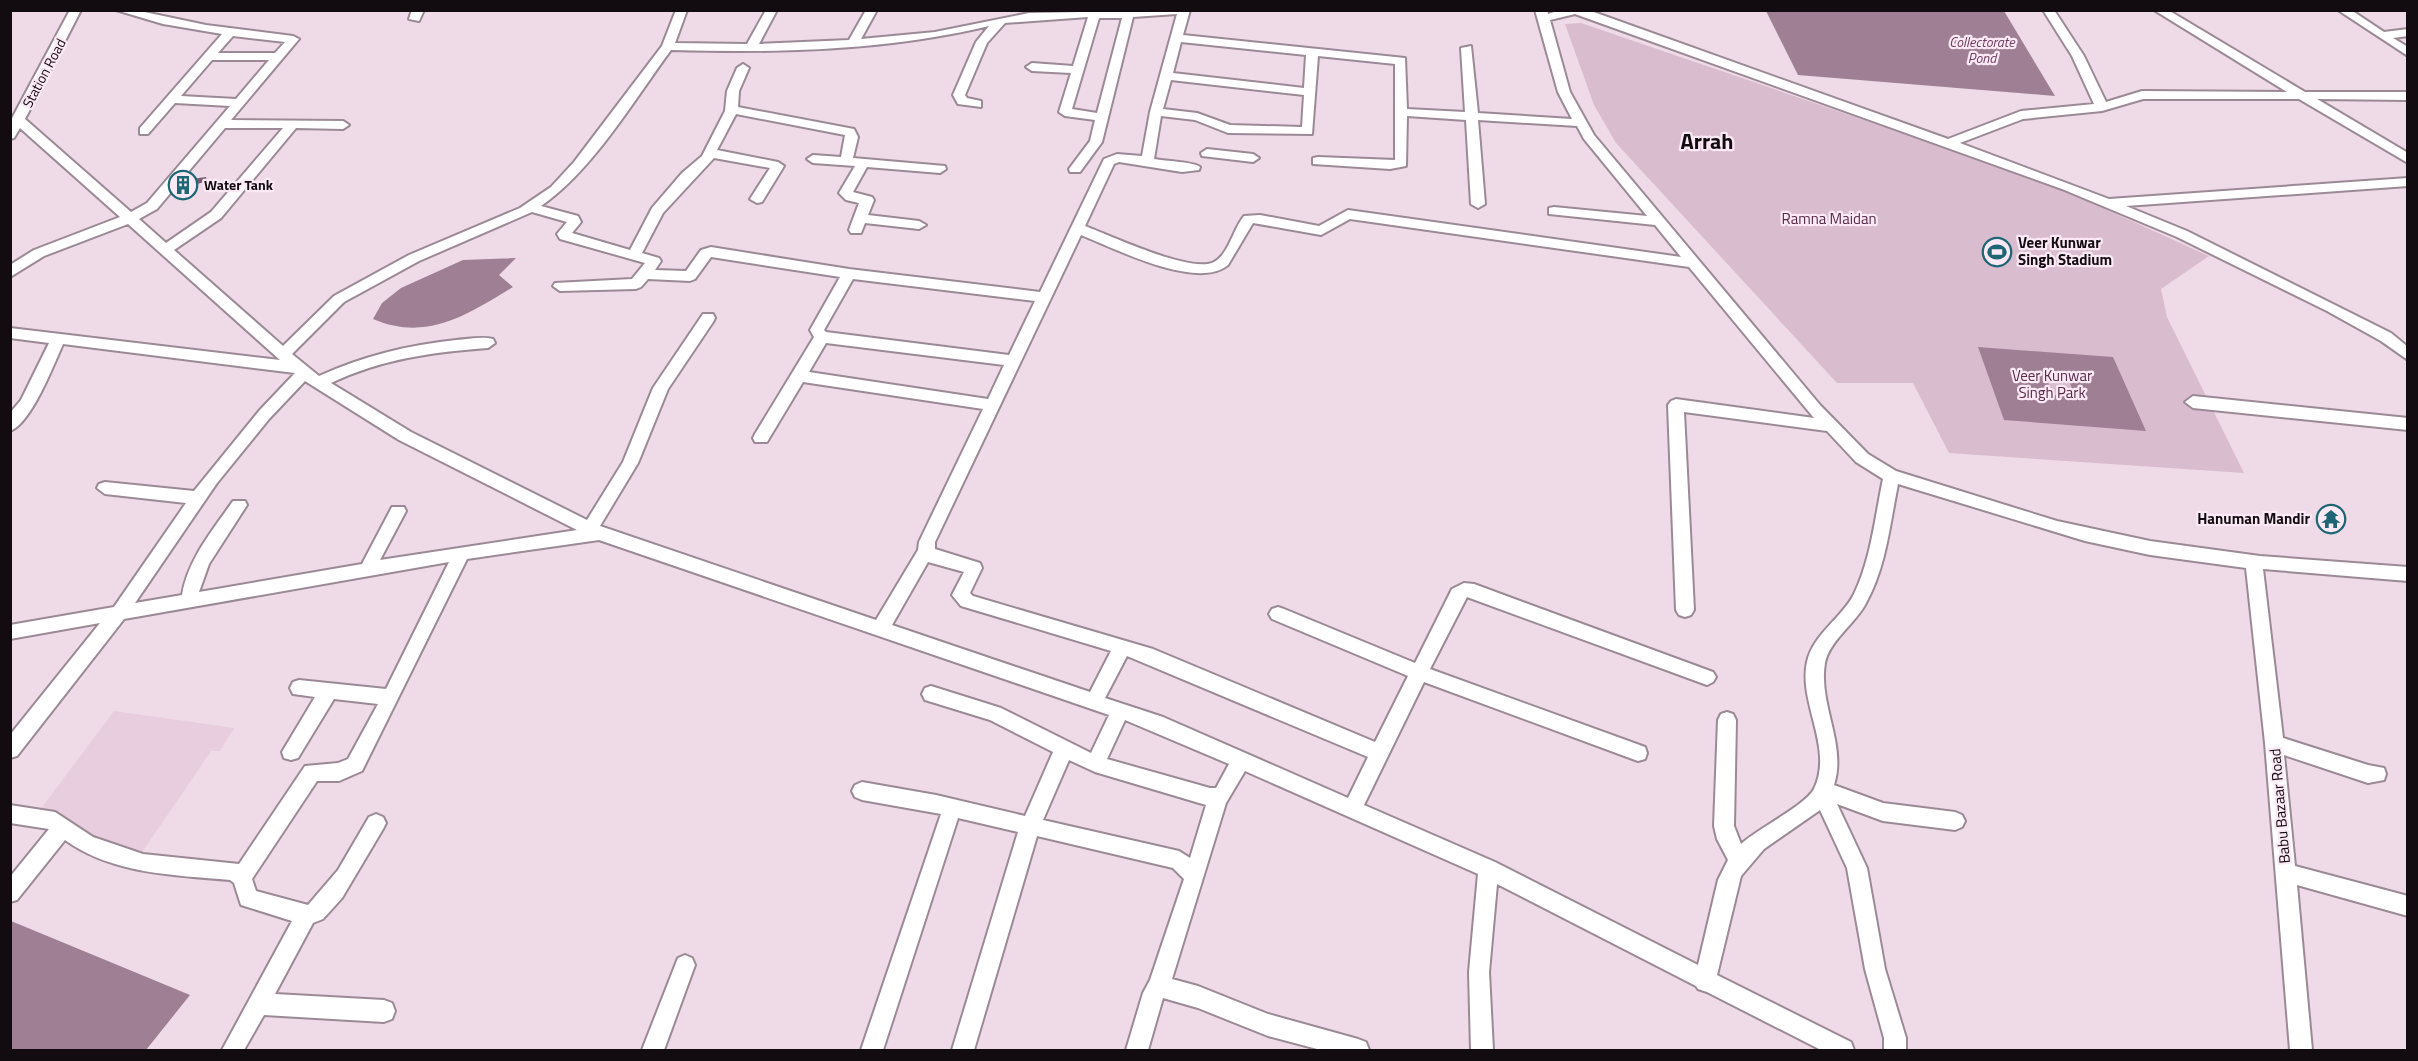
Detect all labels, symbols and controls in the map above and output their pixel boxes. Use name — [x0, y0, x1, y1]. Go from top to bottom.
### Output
water label: Collectorate Pond — [1949, 31, 2016, 68]
street label: Station Road — [17, 34, 71, 111]
district label: Arrah — [1680, 124, 1734, 158]
building icon: Water Tank — [167, 169, 199, 201]
place label: Water Tank — [204, 174, 274, 195]
park label: Ramna Maidan — [1781, 207, 1877, 230]
place label: Veer Kunwar Singh Stadium — [2018, 231, 2112, 271]
sports icon: Veer Kunwar Singh Stadium — [1981, 236, 2013, 268]
park label: Veer Kunwar Singh Park — [2012, 364, 2092, 404]
temple icon: Hanuman Mandir — [2315, 503, 2347, 535]
place label: Hanuman Mandir — [2197, 507, 2310, 530]
street label: Babu Bazaar Road — [2263, 748, 2296, 865]

